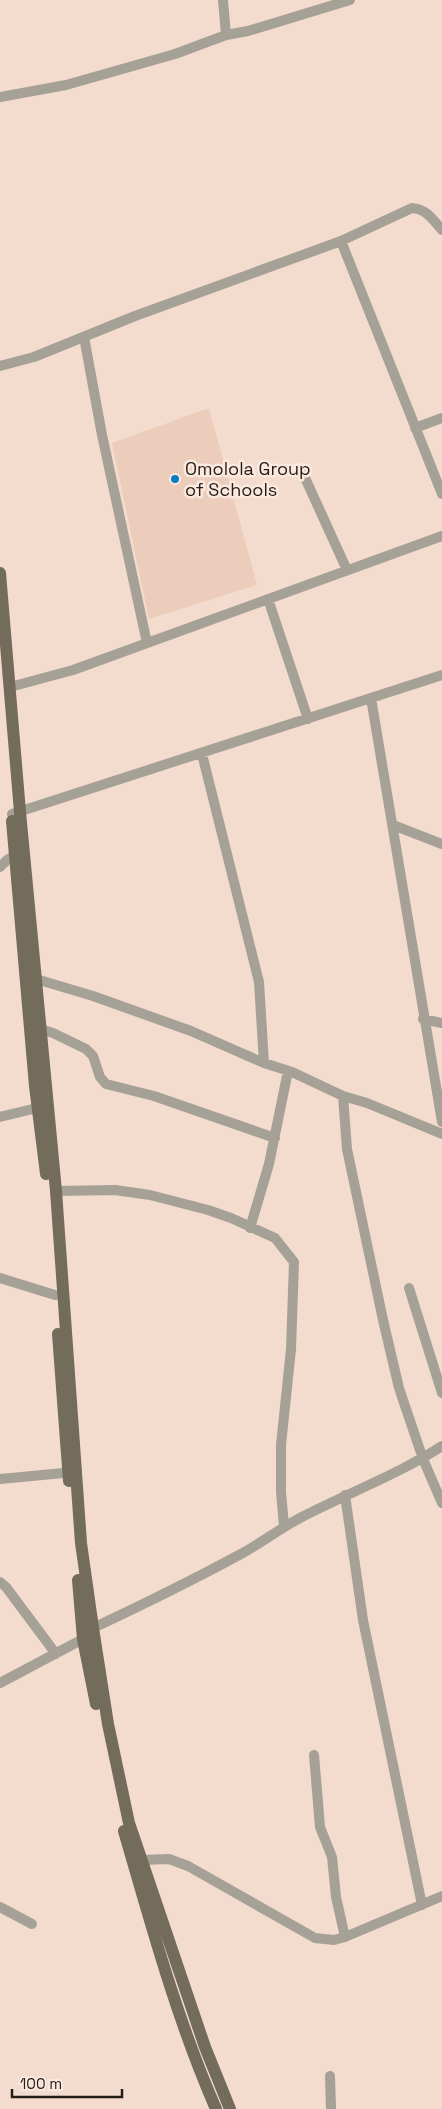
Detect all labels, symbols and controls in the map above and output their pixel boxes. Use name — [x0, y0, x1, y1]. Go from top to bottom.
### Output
place label: Omolola Group of Schools — [185, 457, 311, 501]
marker: Omolola Group of Schools — [169, 473, 181, 485]
scale bar — [12, 2066, 122, 2098]
text: 100 m — [20, 2074, 62, 2093]

